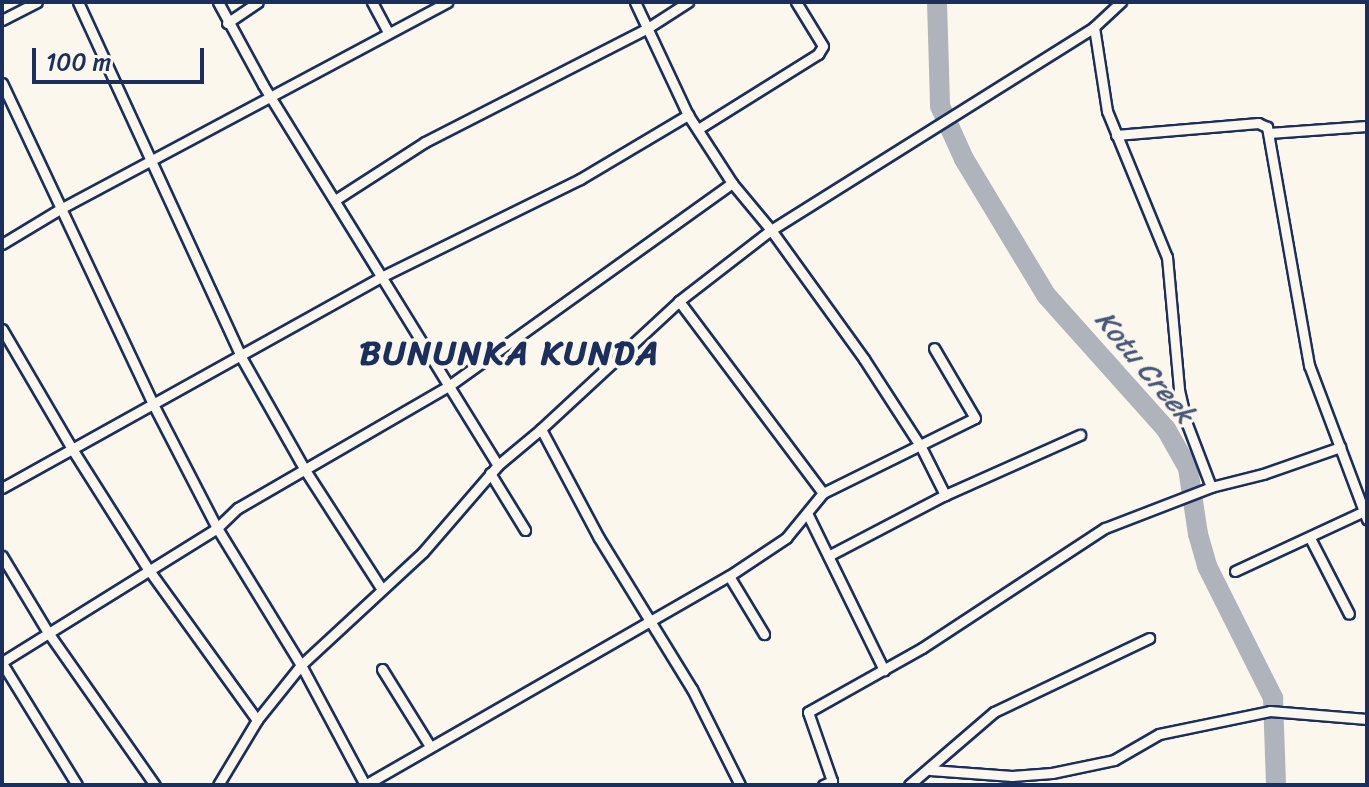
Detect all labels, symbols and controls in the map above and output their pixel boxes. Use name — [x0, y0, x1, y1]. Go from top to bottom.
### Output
scale bar — [36, 32, 208, 82]
text: 100 m — [46, 41, 111, 83]
water label: Kotu Creek — [1088, 303, 1202, 431]
district label: BUNUNKA KUNDA — [359, 334, 661, 374]

